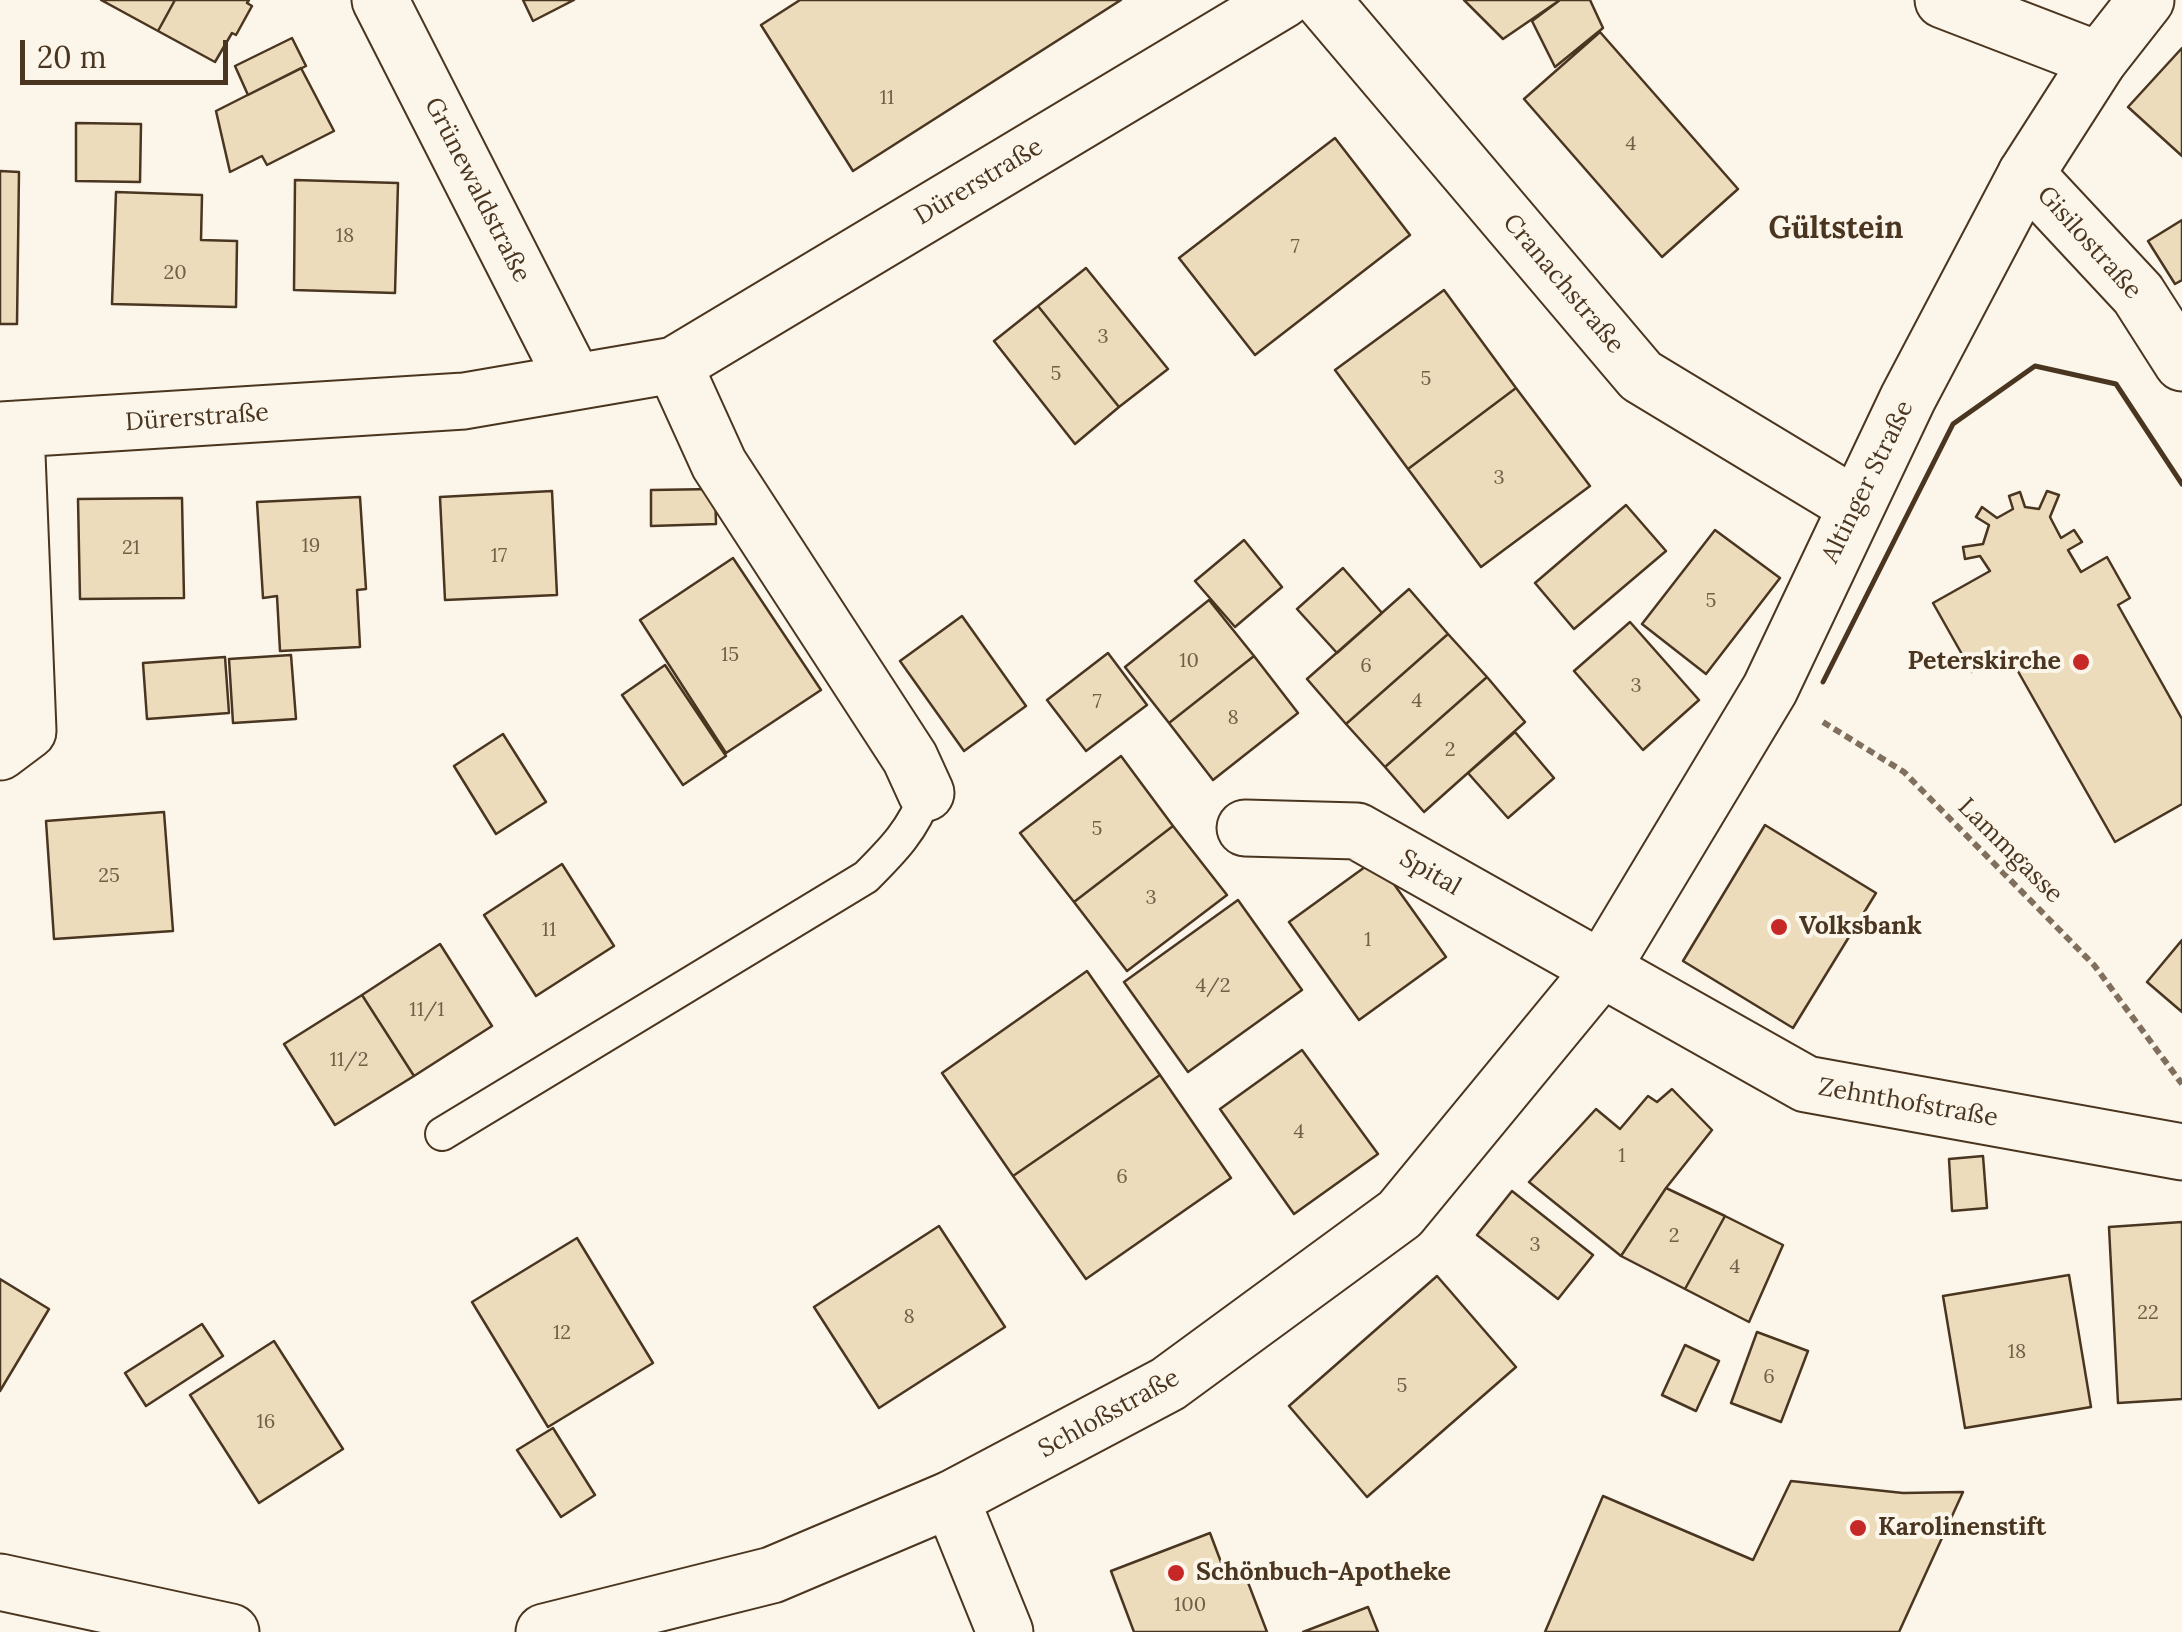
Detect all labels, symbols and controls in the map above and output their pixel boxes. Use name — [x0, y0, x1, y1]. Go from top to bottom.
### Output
scale bar — [25, 20, 232, 82]
text: 20 m — [37, 38, 106, 76]
house number: 11 — [880, 86, 894, 110]
street label: Grünewaldstraße — [418, 93, 536, 287]
street label: Dürerstraße — [910, 132, 1048, 232]
house number: 4 — [1626, 132, 1636, 156]
street label: Gisilostraße — [2031, 180, 2147, 306]
street label: Cranachstraße — [1496, 208, 1630, 360]
district label: Gültstein — [1769, 211, 1903, 247]
house number: 18 — [336, 224, 354, 248]
house number: 7 — [1290, 235, 1300, 259]
house number: 20 — [163, 261, 187, 285]
house number: 3 — [1097, 325, 1109, 349]
house number: 5 — [1051, 362, 1061, 386]
house number: 5 — [1421, 367, 1431, 391]
street label: Altinger Straße — [1816, 396, 1920, 568]
street label: Dürerstraße — [124, 398, 270, 438]
house number: 3 — [1493, 466, 1505, 490]
house number: 19 — [302, 534, 320, 558]
house number: 21 — [122, 536, 140, 560]
house number: 17 — [491, 544, 507, 568]
house number: 5 — [1706, 589, 1716, 613]
house number: 15 — [721, 643, 739, 667]
place label: Peterskirche — [1907, 647, 2061, 677]
house number: 10 — [1179, 649, 1199, 673]
marker: Peterskirche — [2070, 651, 2092, 673]
house number: 6 — [1360, 654, 1372, 678]
house number: 3 — [1630, 674, 1642, 698]
house number: 4 — [1412, 689, 1422, 713]
house number: 7 — [1092, 690, 1102, 714]
house number: 8 — [1227, 706, 1239, 730]
house number: 2 — [1445, 738, 1455, 762]
street label: Lammgasse — [1951, 792, 2069, 910]
house number: 5 — [1092, 817, 1102, 841]
street label: Spital — [1394, 844, 1466, 902]
house number: 25 — [98, 864, 120, 888]
house number: 3 — [1145, 886, 1157, 910]
place label: Volksbank — [1799, 912, 1922, 942]
marker: Volksbank — [1768, 916, 1790, 938]
house number: 11 — [542, 918, 556, 942]
house number: 1 — [1364, 928, 1372, 952]
house number: 4/2 — [1196, 974, 1230, 998]
house number: 11/1 — [409, 998, 445, 1022]
house number: 11/2 — [330, 1048, 368, 1072]
street label: Zehnthofstraße — [1816, 1072, 2000, 1134]
house number: 4 — [1294, 1120, 1304, 1144]
house number: 1 — [1618, 1144, 1626, 1168]
house number: 6 — [1116, 1165, 1128, 1189]
house number: 2 — [1669, 1224, 1679, 1248]
house number: 3 — [1529, 1233, 1541, 1257]
house number: 4 — [1730, 1255, 1740, 1279]
house number: 22 — [2137, 1301, 2159, 1325]
house number: 8 — [903, 1305, 915, 1329]
house number: 12 — [553, 1321, 571, 1345]
house number: 18 — [2008, 1340, 2026, 1364]
street label: Schloßstraße — [1033, 1363, 1185, 1465]
house number: 6 — [1763, 1365, 1775, 1389]
house number: 5 — [1397, 1374, 1407, 1398]
house number: 16 — [257, 1410, 275, 1434]
place label: Karolinenstift — [1878, 1513, 2046, 1543]
marker: Karolinenstift — [1847, 1517, 1869, 1539]
place label: Schönbuch-Apotheke — [1196, 1558, 1451, 1588]
marker: Schönbuch-Apotheke — [1165, 1562, 1187, 1584]
house number: 100 — [1174, 1593, 1206, 1617]

